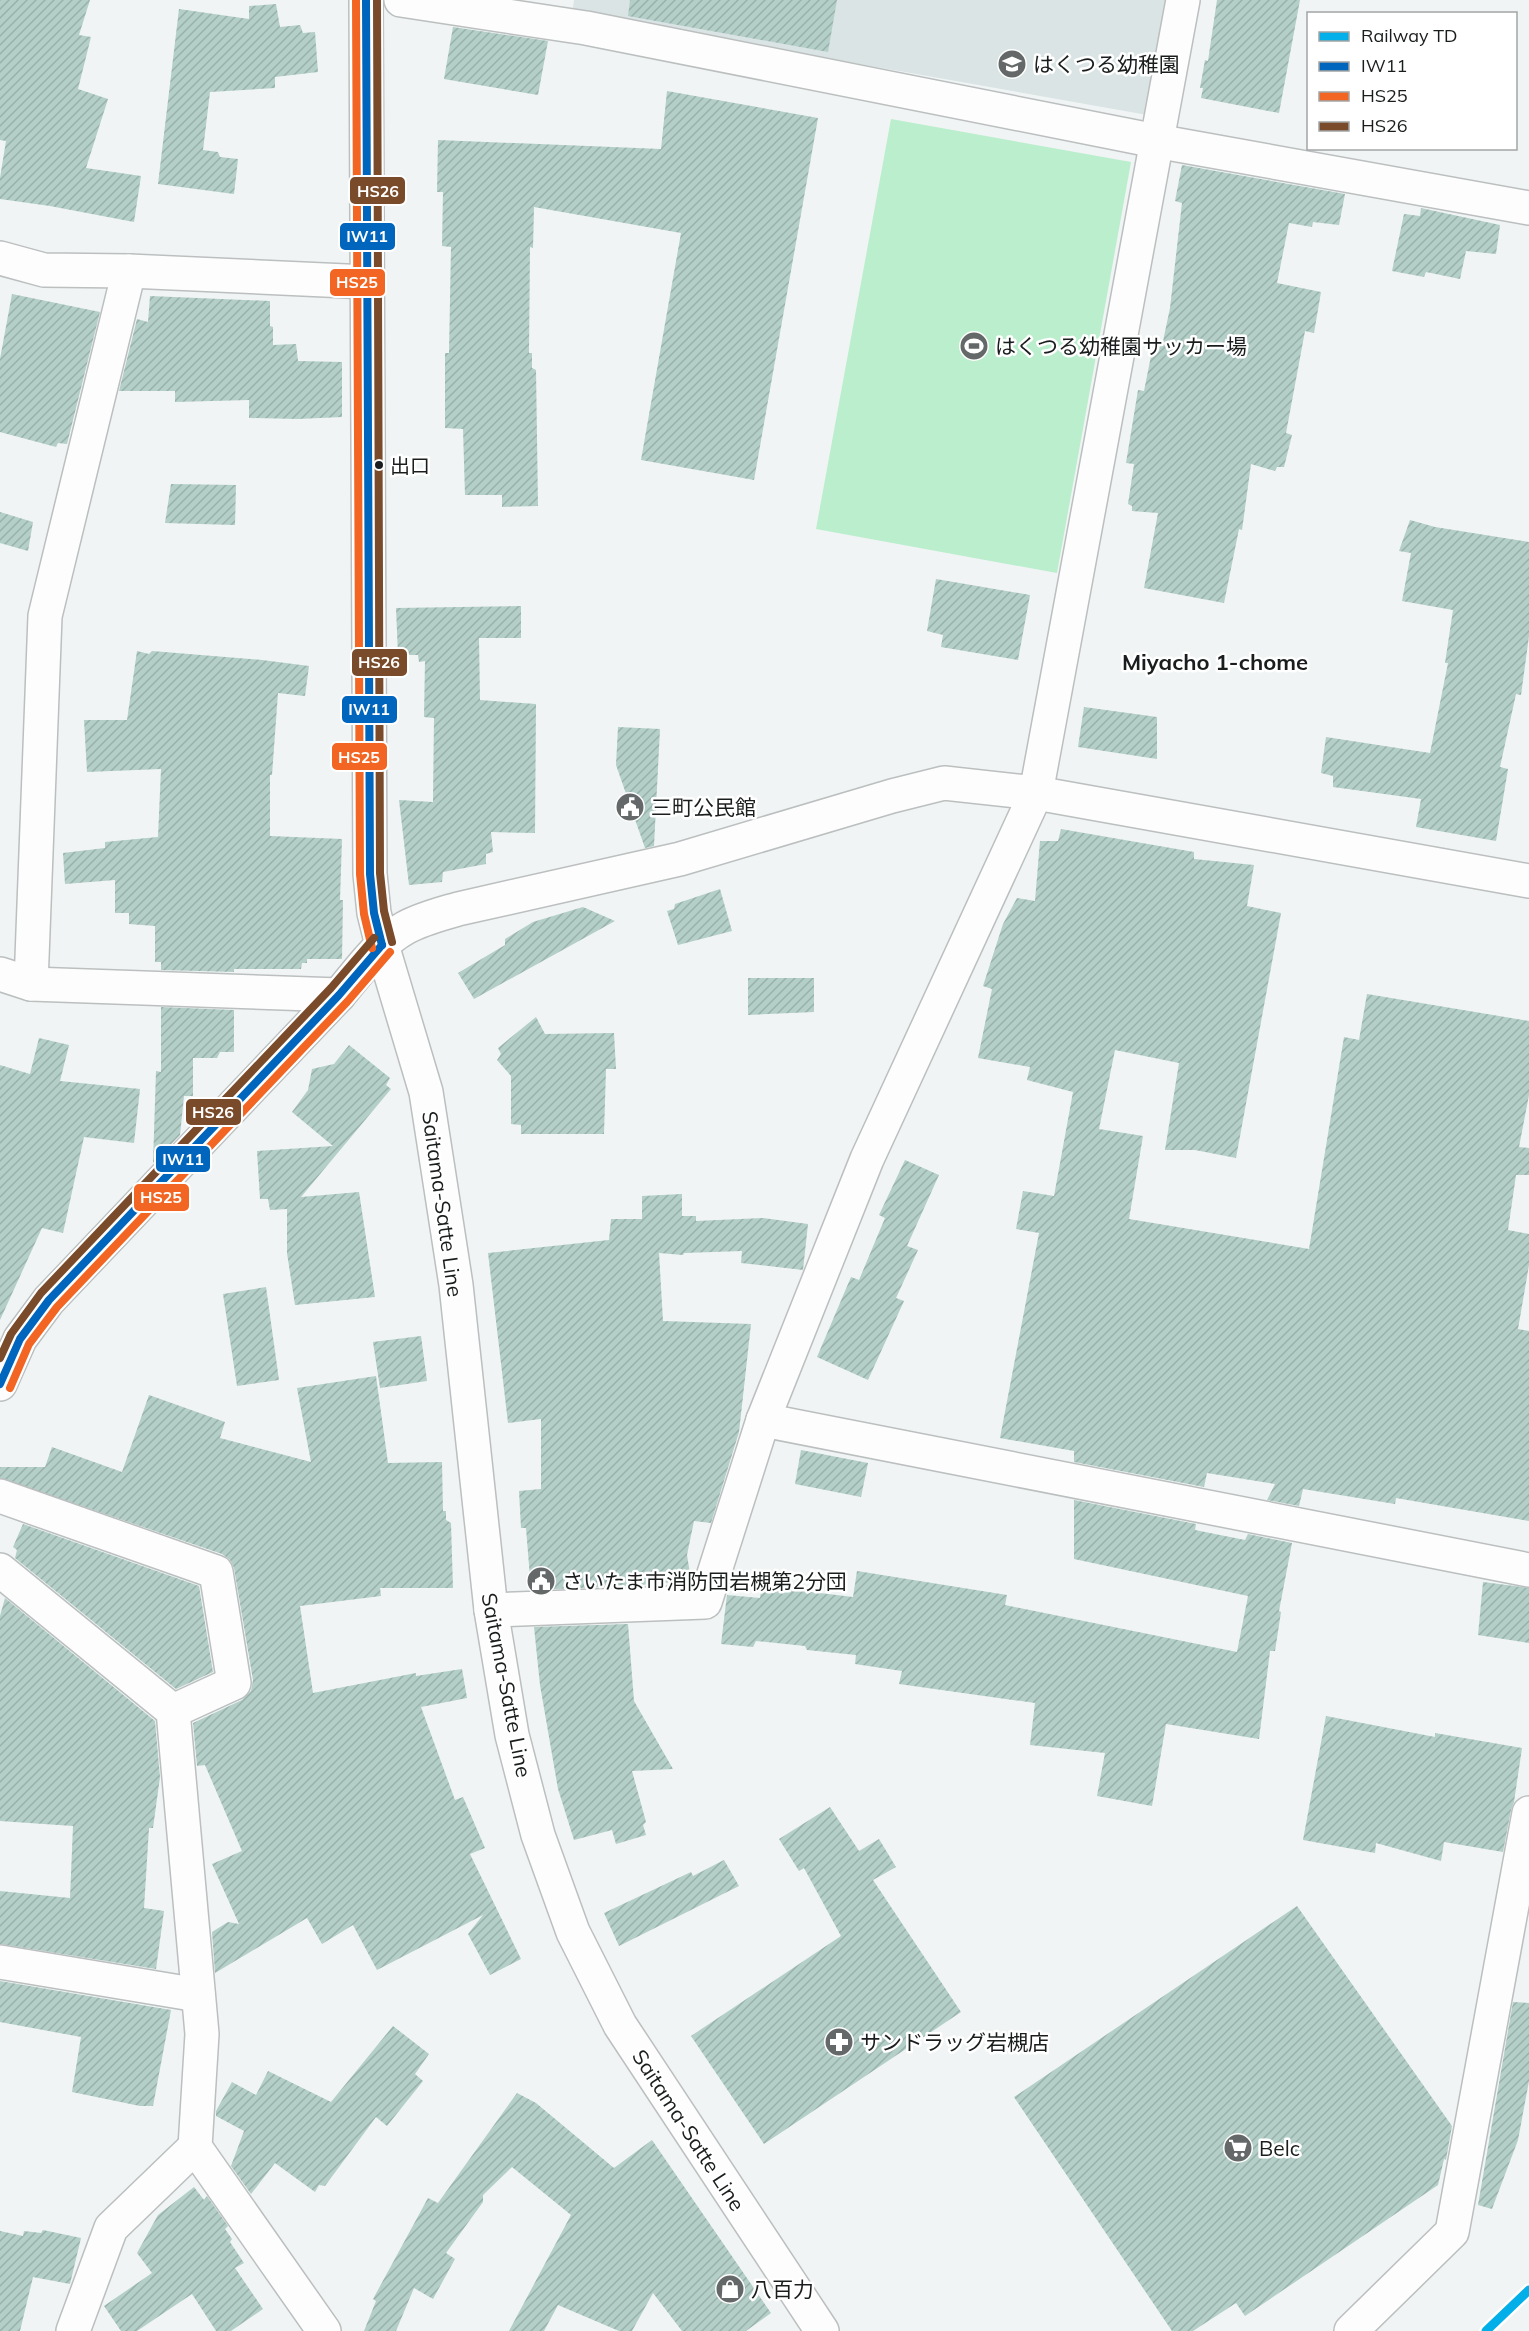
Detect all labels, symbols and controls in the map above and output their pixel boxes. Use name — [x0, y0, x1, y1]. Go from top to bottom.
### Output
legend — [1307, 12, 1517, 150]
text: Railway TD — [1361, 24, 1458, 47]
school or university icon: はくつる幼稚園 — [996, 48, 1028, 80]
place label: はくつる幼稚園 — [1033, 51, 1180, 77]
text: IW11 — [1361, 54, 1407, 77]
text: HS25 — [1361, 84, 1408, 107]
text: HS26 — [1361, 114, 1408, 137]
line badge: HS26 — [349, 176, 406, 205]
text: HS26 — [357, 181, 399, 201]
line badge: IW11 — [339, 222, 396, 251]
text: IW11 — [346, 226, 388, 246]
line badge: HS25 — [329, 268, 386, 297]
text: HS25 — [336, 272, 378, 292]
sports icon: はくつる幼稚園サッカー場 — [958, 330, 990, 362]
place label: はくつる幼稚園サッカー場 — [995, 333, 1247, 359]
place label: 出口 — [390, 453, 430, 478]
marker: 出口 — [373, 459, 385, 471]
line badge: HS26 — [351, 648, 408, 677]
district label: Miyacho 1-chome — [1122, 648, 1308, 676]
text: HS26 — [358, 652, 400, 672]
line badge: IW11 — [341, 695, 398, 724]
text: IW11 — [348, 699, 390, 719]
line badge: HS25 — [331, 742, 388, 771]
text: HS25 — [338, 747, 380, 767]
public building icon: 三町公民館 — [614, 791, 646, 823]
place label: 三町公民館 — [651, 794, 756, 820]
line badge: HS26 — [185, 1098, 242, 1126]
text: HS26 — [192, 1102, 234, 1122]
street label: Saitama-Satte Line — [417, 1109, 469, 1299]
line badge: IW11 — [155, 1145, 211, 1173]
text: IW11 — [162, 1149, 204, 1169]
line badge: HS25 — [133, 1183, 190, 1212]
text: HS25 — [140, 1187, 182, 1207]
public building icon: さいたま市消防団岩槻第2分団 — [525, 1565, 557, 1597]
place label: さいたま市消防団岩槻第2分団 — [562, 1568, 847, 1594]
street label: Saitama-Satte Line — [476, 1591, 538, 1779]
pharmacy icon: サンドラッグ岩槻店 — [823, 2026, 855, 2058]
place label: サンドラッグ岩槻店 — [860, 2029, 1049, 2055]
street label: Saitama-Satte Line — [627, 2044, 751, 2216]
supermarket icon: Belc — [1222, 2132, 1254, 2164]
place label: Belc — [1259, 2135, 1300, 2161]
shop icon: 八百力 — [714, 2273, 746, 2305]
place label: 八百力 — [751, 2276, 814, 2302]

